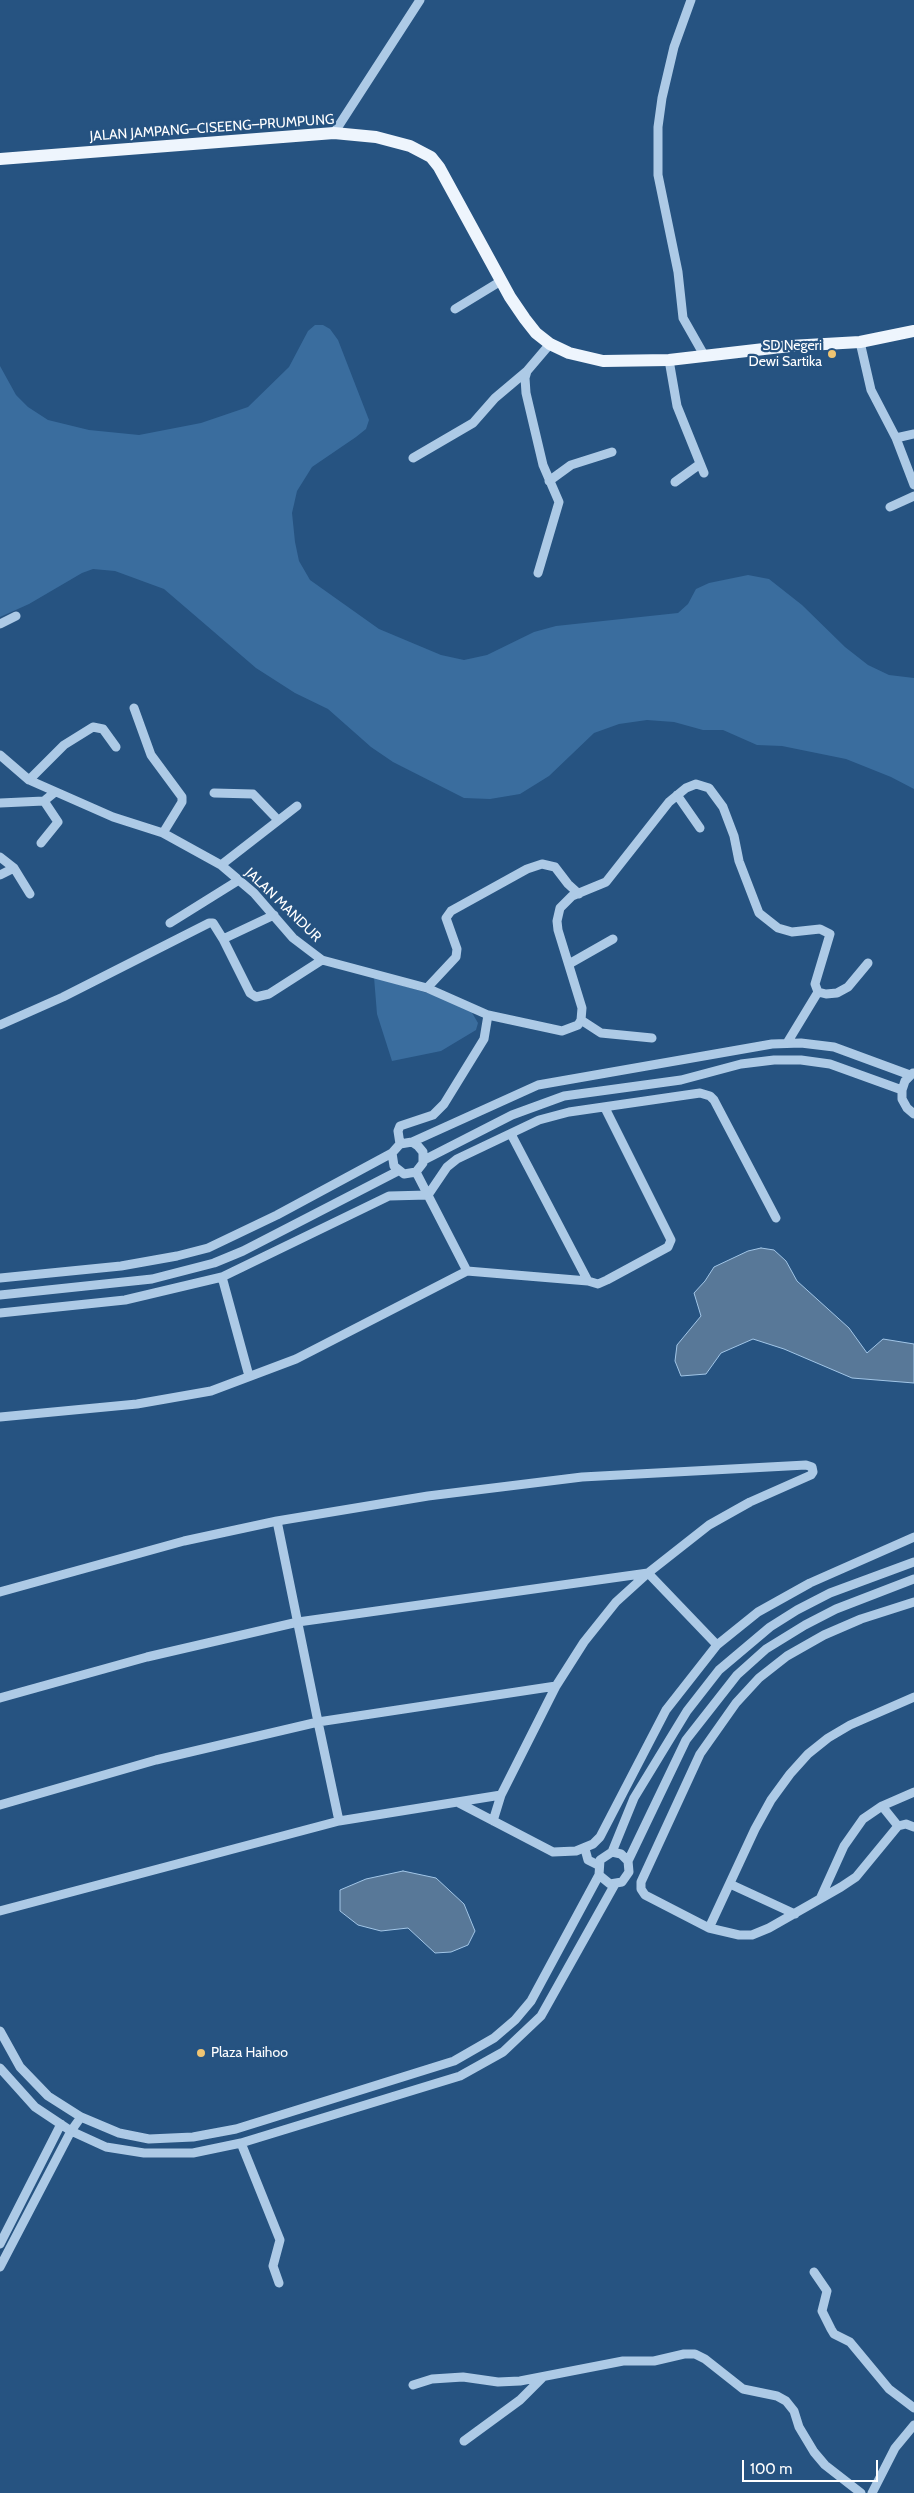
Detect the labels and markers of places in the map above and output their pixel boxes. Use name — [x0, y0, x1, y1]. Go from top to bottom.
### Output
place label: SD Negeri Dewi Sartika — [749, 338, 822, 371]
marker: SD Negeri Dewi Sartika — [826, 348, 838, 360]
place label: Plaza Haihoo — [211, 2045, 288, 2061]
marker: Plaza Haihoo — [195, 2047, 207, 2059]

